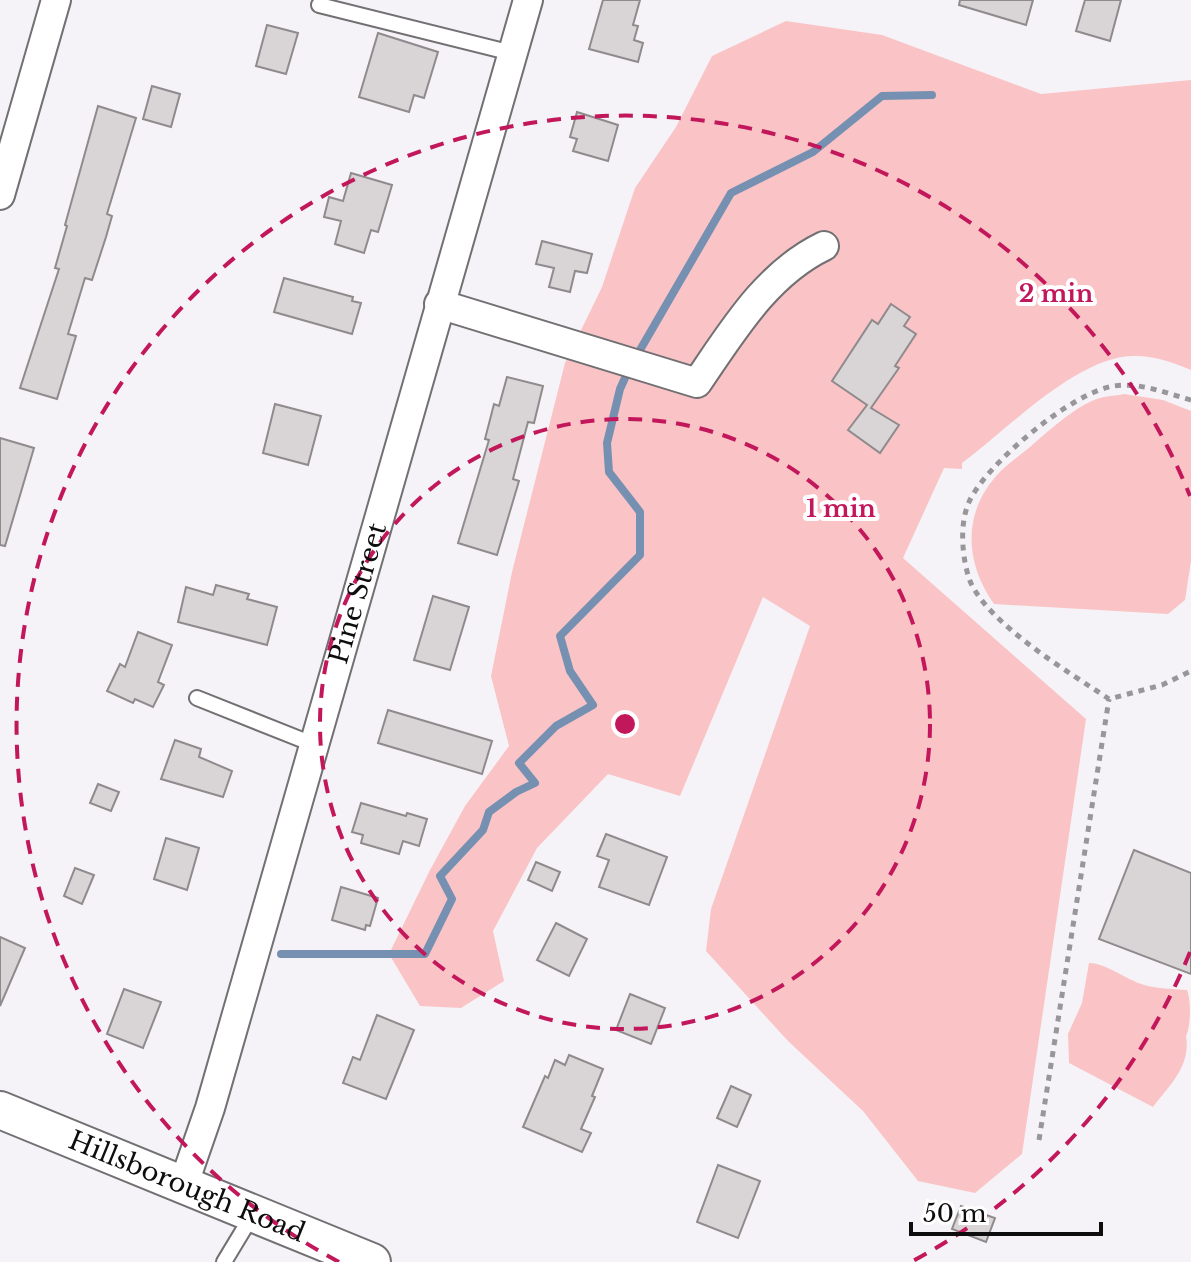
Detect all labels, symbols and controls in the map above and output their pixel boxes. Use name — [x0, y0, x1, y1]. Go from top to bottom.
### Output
text: 2 min — [1019, 279, 1094, 308]
text: 1 min — [806, 494, 876, 523]
street label: Pine Street — [322, 519, 393, 668]
centre of rings — [611, 710, 639, 738]
street label: Hillsborough Road — [64, 1124, 310, 1249]
scale bar — [911, 1186, 1101, 1236]
text: 50 m — [923, 1199, 987, 1228]

